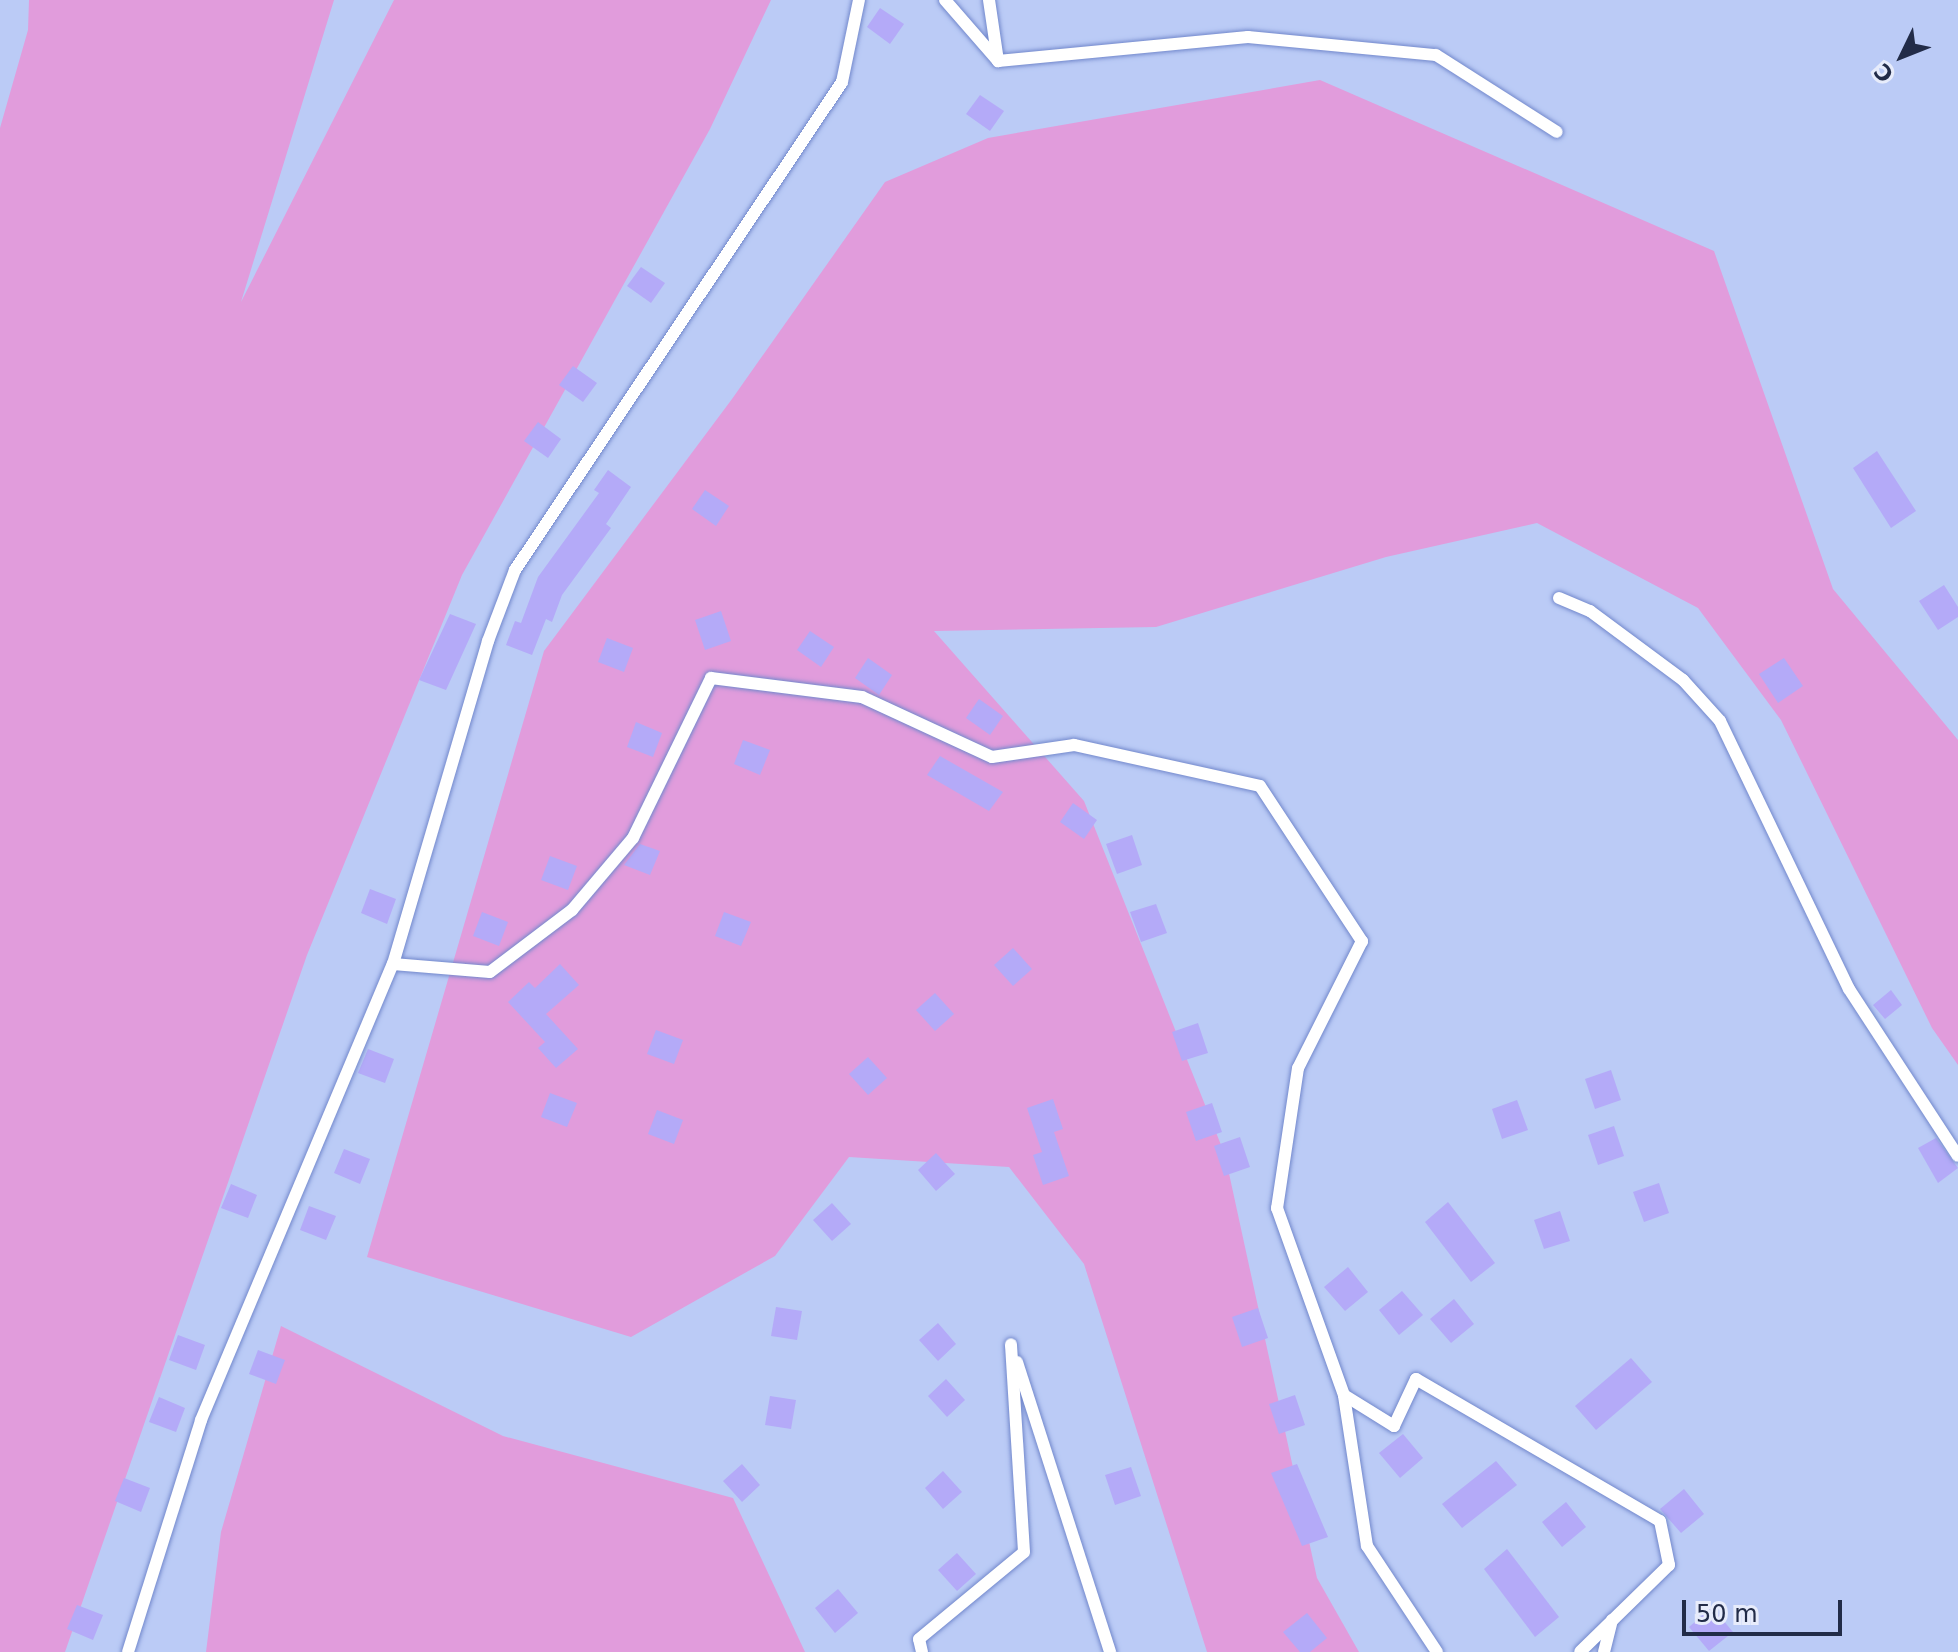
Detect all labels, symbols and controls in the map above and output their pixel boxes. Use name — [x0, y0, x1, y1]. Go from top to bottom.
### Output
north arrow — [1862, 16, 1942, 96]
text: С — [1869, 58, 1899, 87]
scale bar — [1686, 1584, 1846, 1634]
text: 50 m — [1696, 1600, 1758, 1628]

